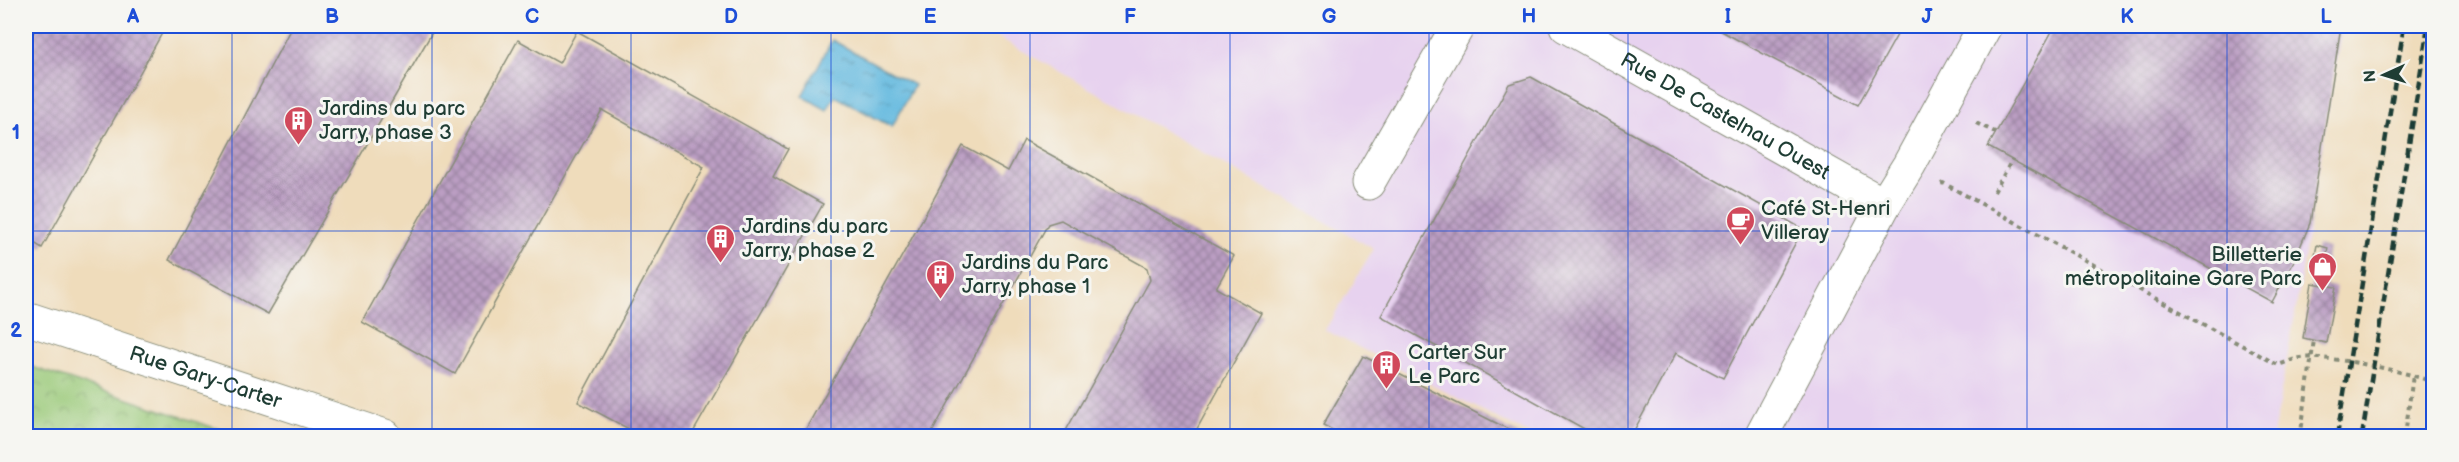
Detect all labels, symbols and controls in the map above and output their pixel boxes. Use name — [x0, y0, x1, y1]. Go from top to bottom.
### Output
text: A — [126, 5, 140, 29]
text: B — [325, 5, 339, 29]
text: C — [525, 5, 539, 29]
text: D — [724, 5, 738, 29]
text: E — [924, 5, 937, 29]
text: F — [1124, 5, 1136, 29]
text: G — [1322, 5, 1337, 29]
text: H — [1522, 5, 1536, 29]
text: I — [1725, 5, 1731, 29]
text: J — [1922, 5, 1934, 29]
text: K — [2120, 5, 2134, 29]
text: L — [2320, 5, 2332, 29]
north arrow — [2354, 45, 2414, 105]
street label: Rue De Castelnau Ouest — [1616, 47, 1835, 185]
text: N — [2361, 69, 2380, 83]
place label: Jardins du parc Jarry, phase 3 — [319, 96, 465, 145]
building icon: Jardins du parc Jarry, phase 3 — [282, 104, 314, 146]
text: 1 — [12, 121, 20, 145]
place label: Café St-Henri Villeray — [1761, 196, 1890, 245]
cafe icon: Café St-Henri Villeray — [1724, 204, 1756, 246]
place label: Jardins du parc Jarry, phase 2 — [742, 214, 888, 263]
building icon: Jardins du parc Jarry, phase 2 — [705, 222, 737, 264]
place label: Billetterie métropolitaine Gare Parc — [2065, 242, 2302, 291]
place label: Jardins du Parc Jarry, phase 1 — [962, 250, 1108, 299]
shop icon: Billetterie métropolitaine Gare Parc — [2307, 250, 2339, 292]
building icon: Jardins du Parc Jarry, phase 1 — [925, 258, 957, 300]
text: 2 — [10, 319, 22, 343]
street label: Rue Gary-Carter — [126, 340, 285, 414]
place label: Carter Sur Le Parc — [1408, 340, 1506, 389]
building icon: Carter Sur Le Parc — [1371, 348, 1403, 390]

